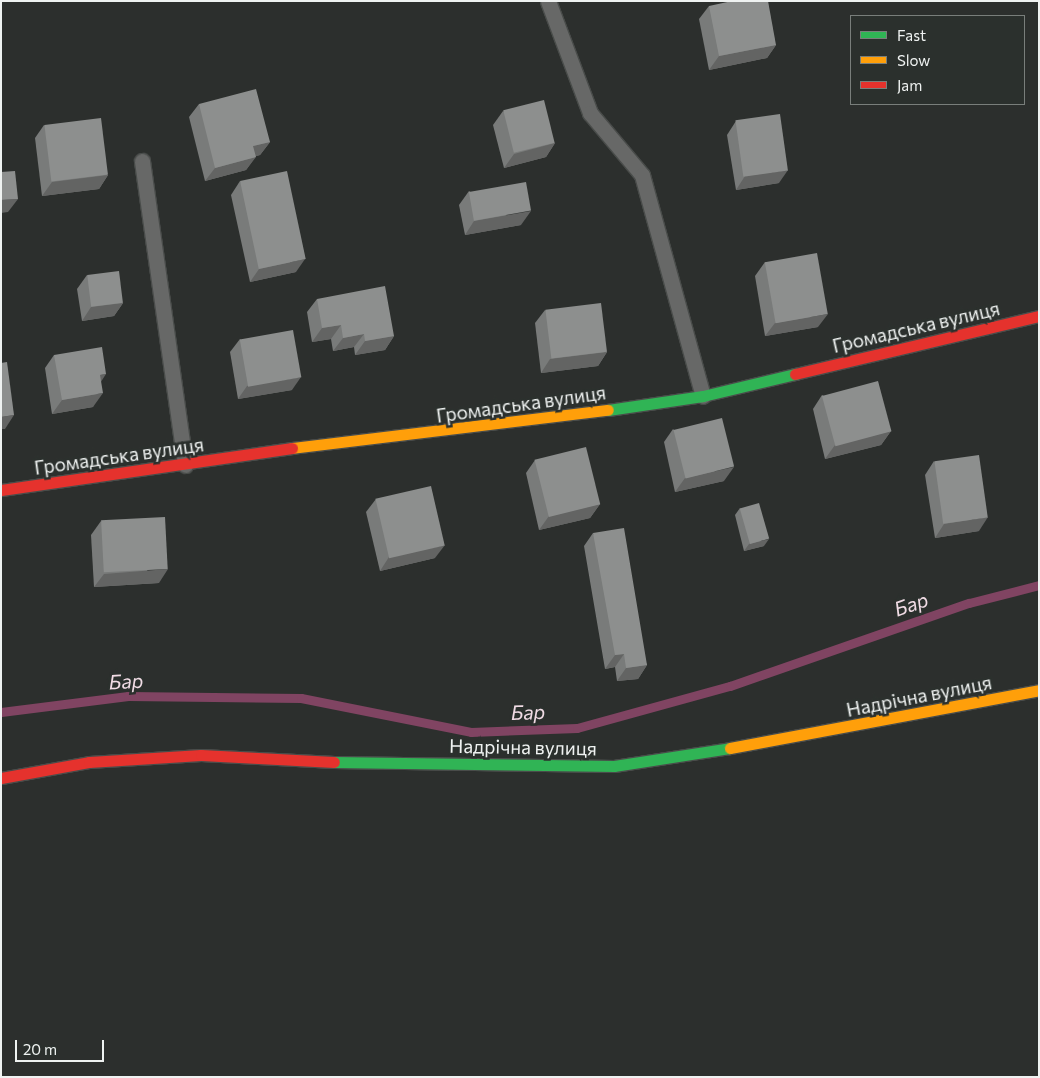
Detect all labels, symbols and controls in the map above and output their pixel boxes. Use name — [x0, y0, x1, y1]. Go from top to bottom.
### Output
legend — [850, 15, 1025, 105]
text: Fast — [897, 26, 926, 44]
text: Slow — [897, 51, 930, 69]
text: Jam — [897, 76, 922, 94]
street label: Громадська вулиця — [830, 297, 1002, 357]
street label: Громадська вулиця — [435, 381, 607, 427]
street label: Громадська вулиця — [33, 433, 205, 479]
water label: Бар — [891, 587, 931, 621]
water label: Бар — [108, 668, 144, 694]
street label: Надрічна вулиця — [844, 671, 994, 721]
water label: Бар — [510, 699, 546, 725]
street label: Надрічна вулиця — [449, 734, 597, 760]
scale bar — [18, 1030, 106, 1062]
text: 20 m — [23, 1040, 57, 1058]

